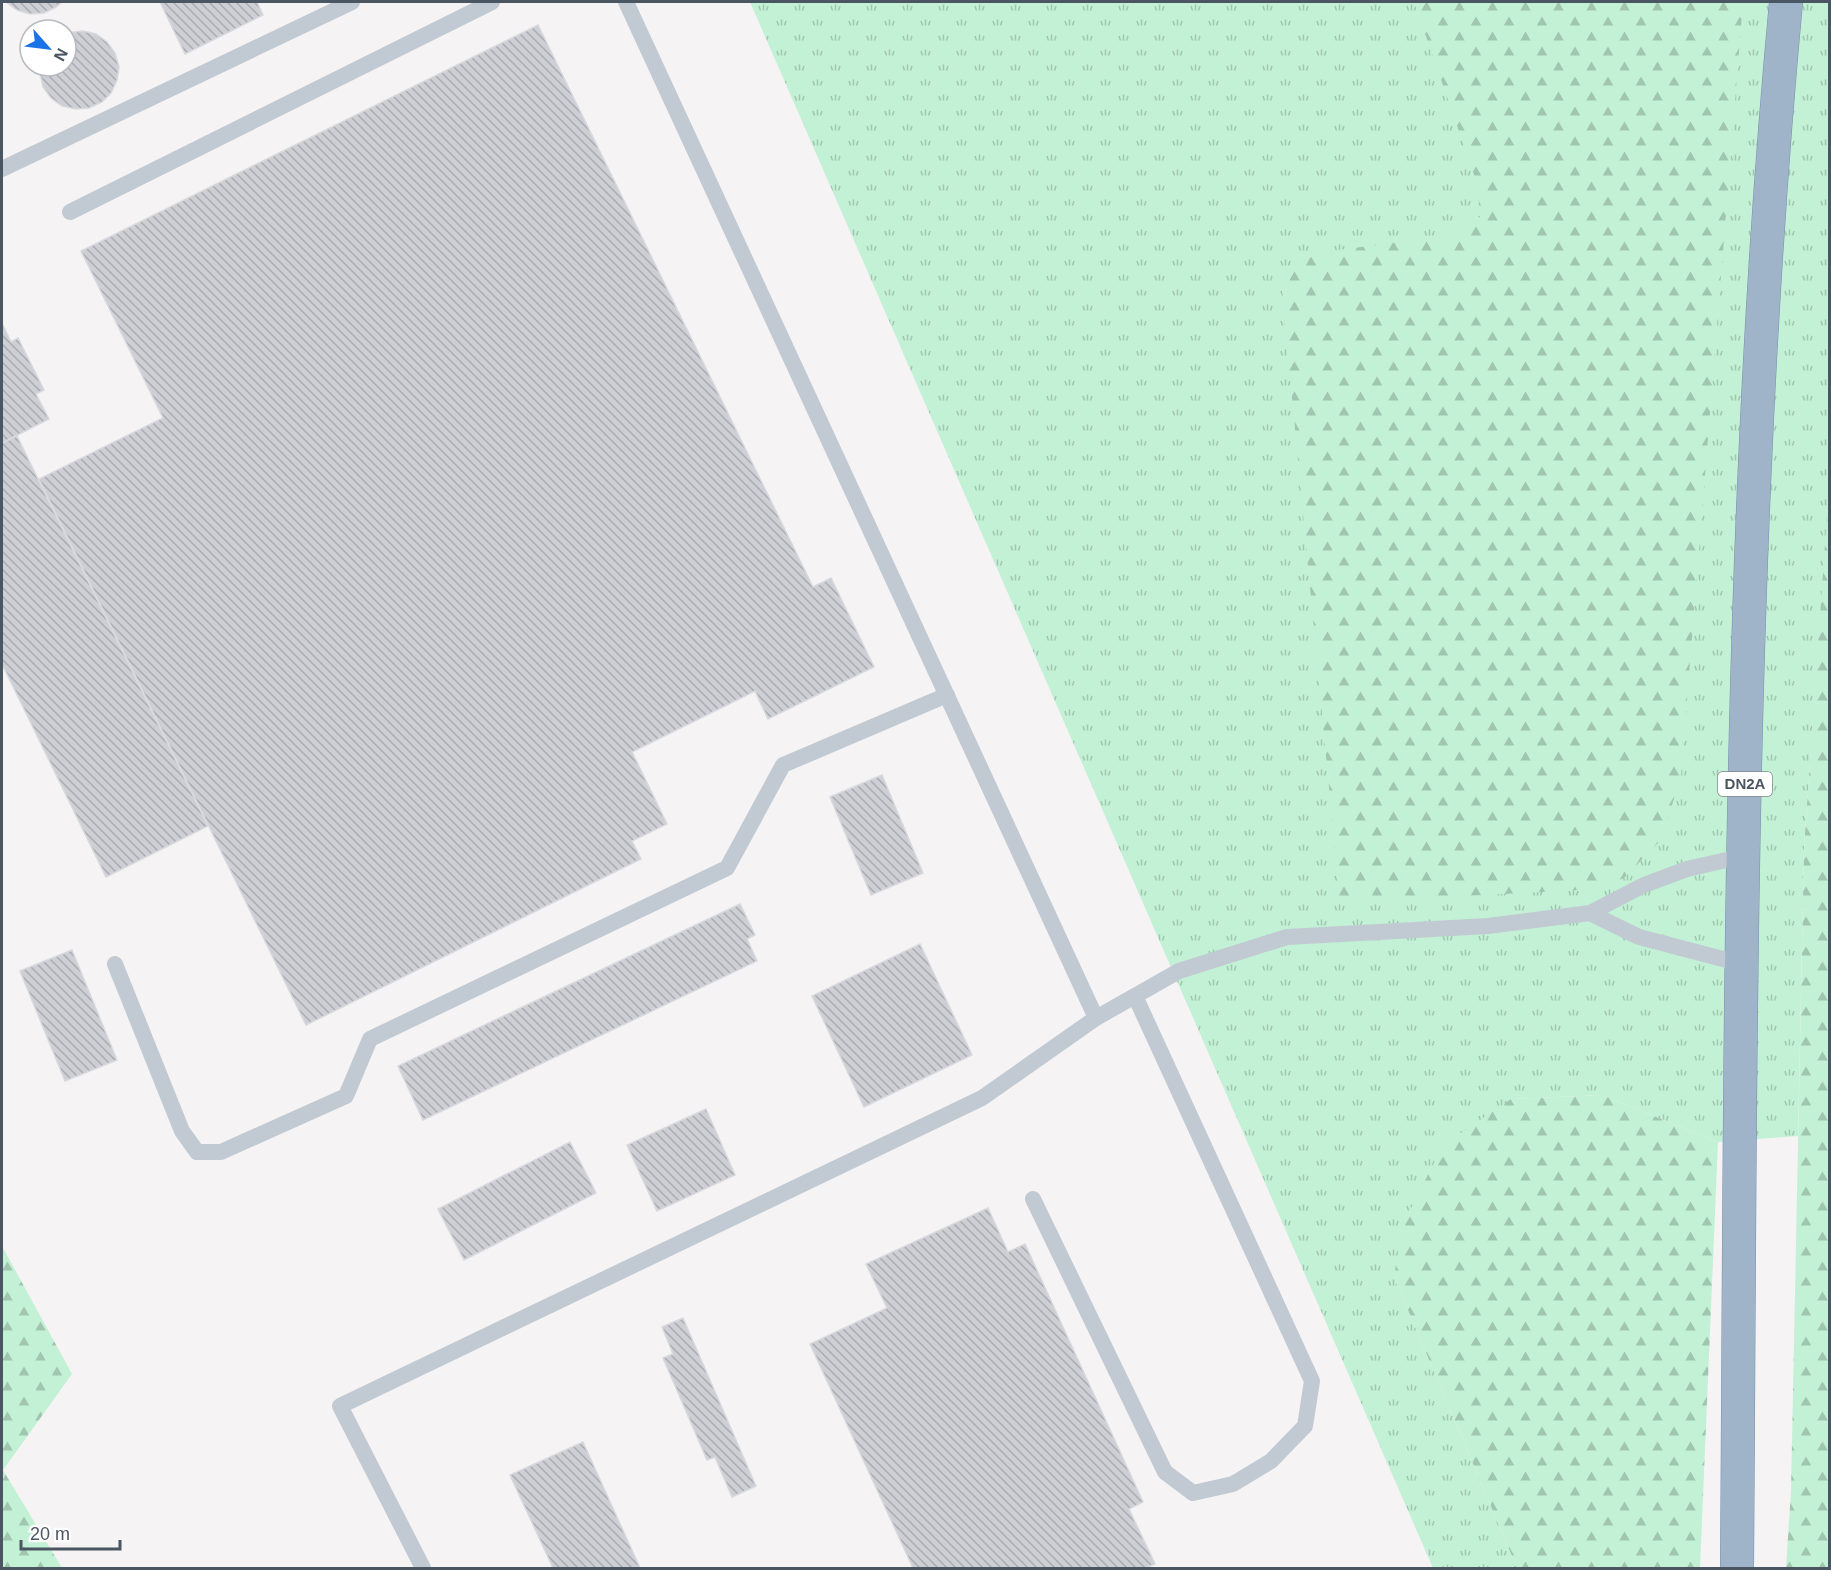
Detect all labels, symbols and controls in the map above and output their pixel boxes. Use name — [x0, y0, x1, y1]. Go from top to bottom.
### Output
north arrow — [18, 18, 78, 78]
text: N — [51, 46, 71, 64]
road number: DN2A — [1718, 772, 1772, 796]
scale bar — [21, 1513, 120, 1551]
text: 20 m — [30, 1524, 70, 1544]

